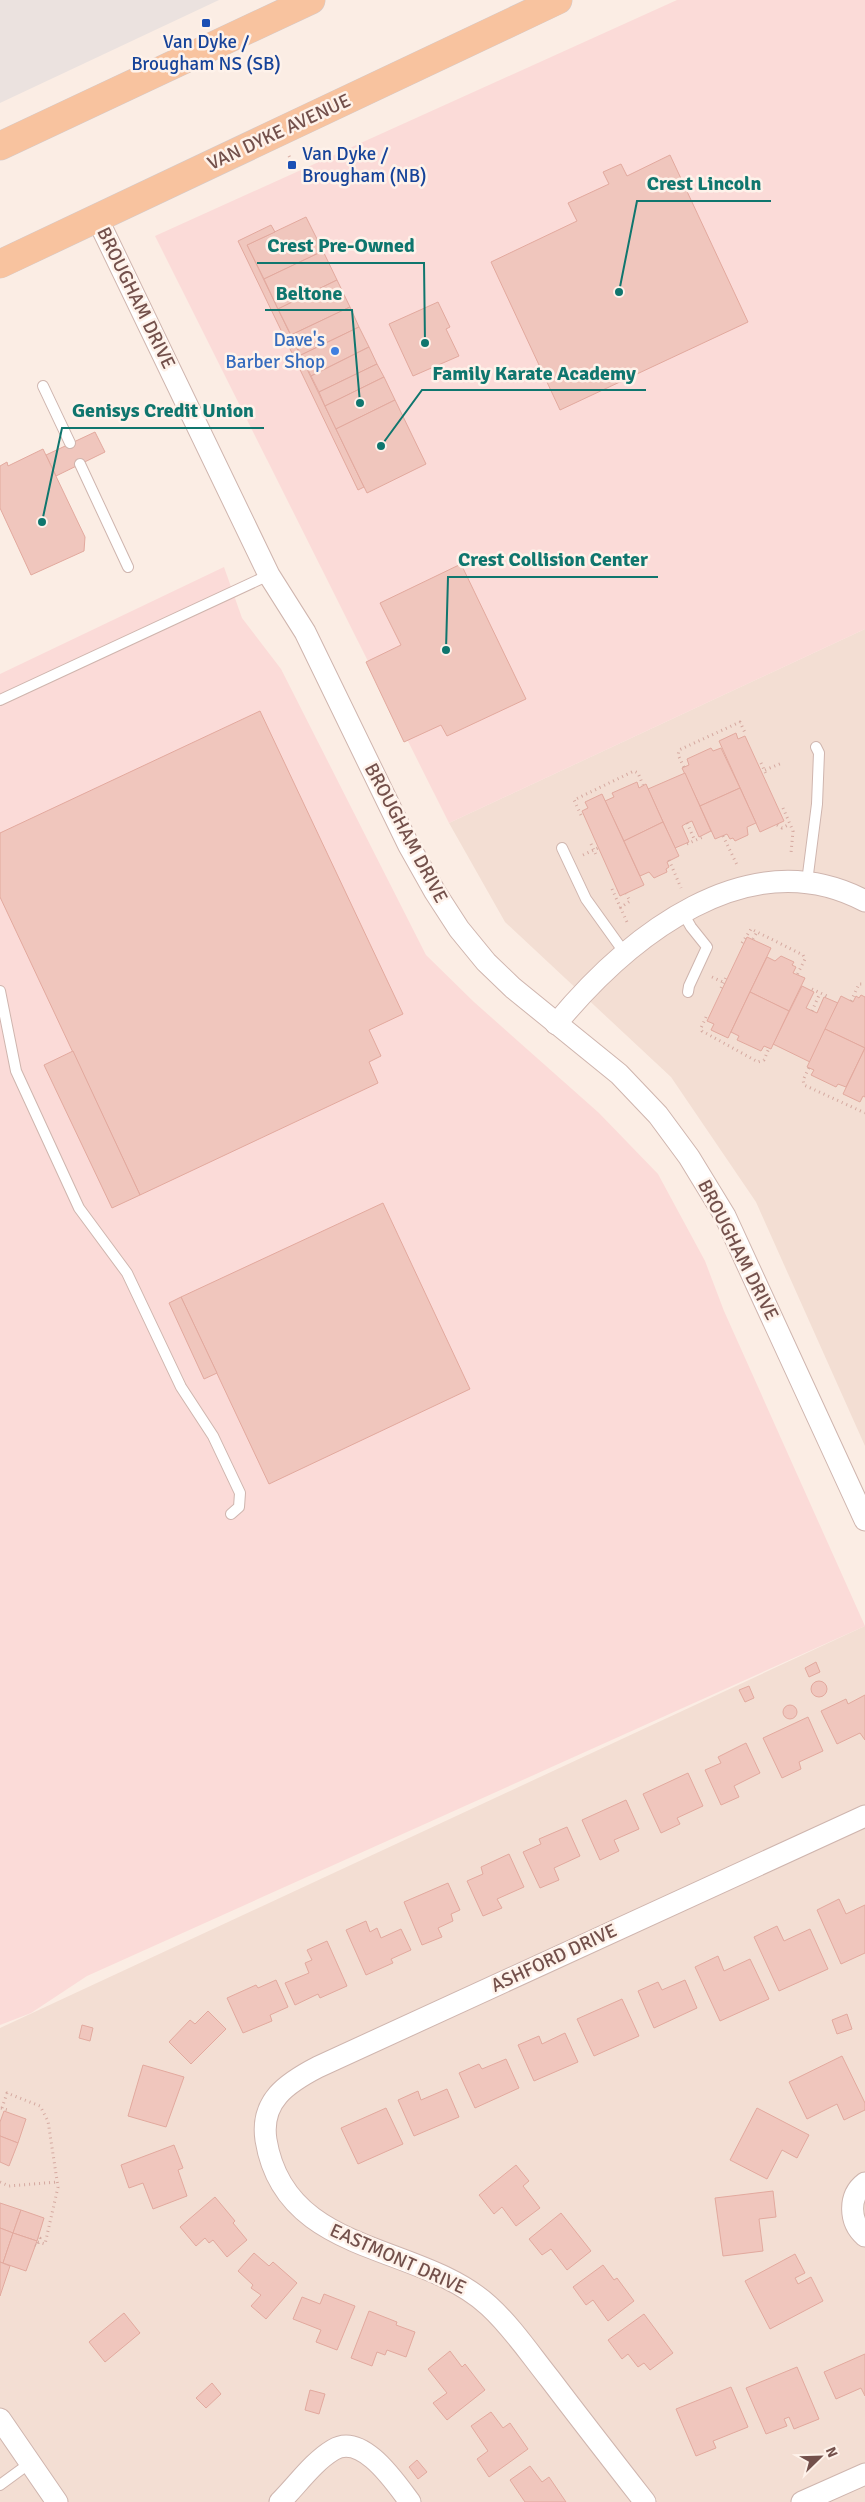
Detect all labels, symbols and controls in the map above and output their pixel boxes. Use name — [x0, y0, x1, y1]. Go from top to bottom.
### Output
marker: Van Dyke / Brougham NS (SB) — [200, 17, 212, 29]
place label: Van Dyke / Brougham NS (SB) — [131, 30, 281, 76]
street label: VAN DYKE AVENUE — [204, 88, 354, 176]
place label: Van Dyke / Brougham (NB) — [302, 142, 426, 188]
marker: Van Dyke / Brougham (NB) — [286, 159, 298, 171]
callout: Crest Lincoln — [637, 166, 771, 201]
text: Crest Lincoln — [647, 171, 761, 196]
street label: BROUGHAM DRIVE — [91, 223, 181, 373]
callout: Crest Pre-Owned — [257, 228, 424, 263]
text: Crest Pre-Owned — [267, 233, 415, 258]
callout: Beltone — [265, 275, 352, 310]
text: Beltone — [276, 281, 342, 306]
place label: Dave's Barber Shop — [225, 328, 325, 374]
marker: Dave's Barber Shop — [329, 345, 341, 357]
callout: Family Karate Academy — [422, 355, 646, 390]
text: Family Karate Academy — [432, 361, 636, 386]
callout: Genisys Credit Union — [62, 393, 264, 428]
text: Genisys Credit Union — [72, 398, 254, 423]
callout: Crest Collision Center — [448, 542, 658, 577]
text: Crest Collision Center — [458, 547, 648, 572]
street label: BROUGHAM DRIVE — [359, 759, 453, 907]
street label: BROUGHAM DRIVE — [692, 1176, 784, 1324]
street label: ASHFORD DRIVE — [487, 1918, 621, 1998]
street label: EASTMONT DRIVE — [326, 2218, 470, 2300]
north arrow — [795, 2432, 845, 2482]
text: N — [822, 2444, 841, 2460]

